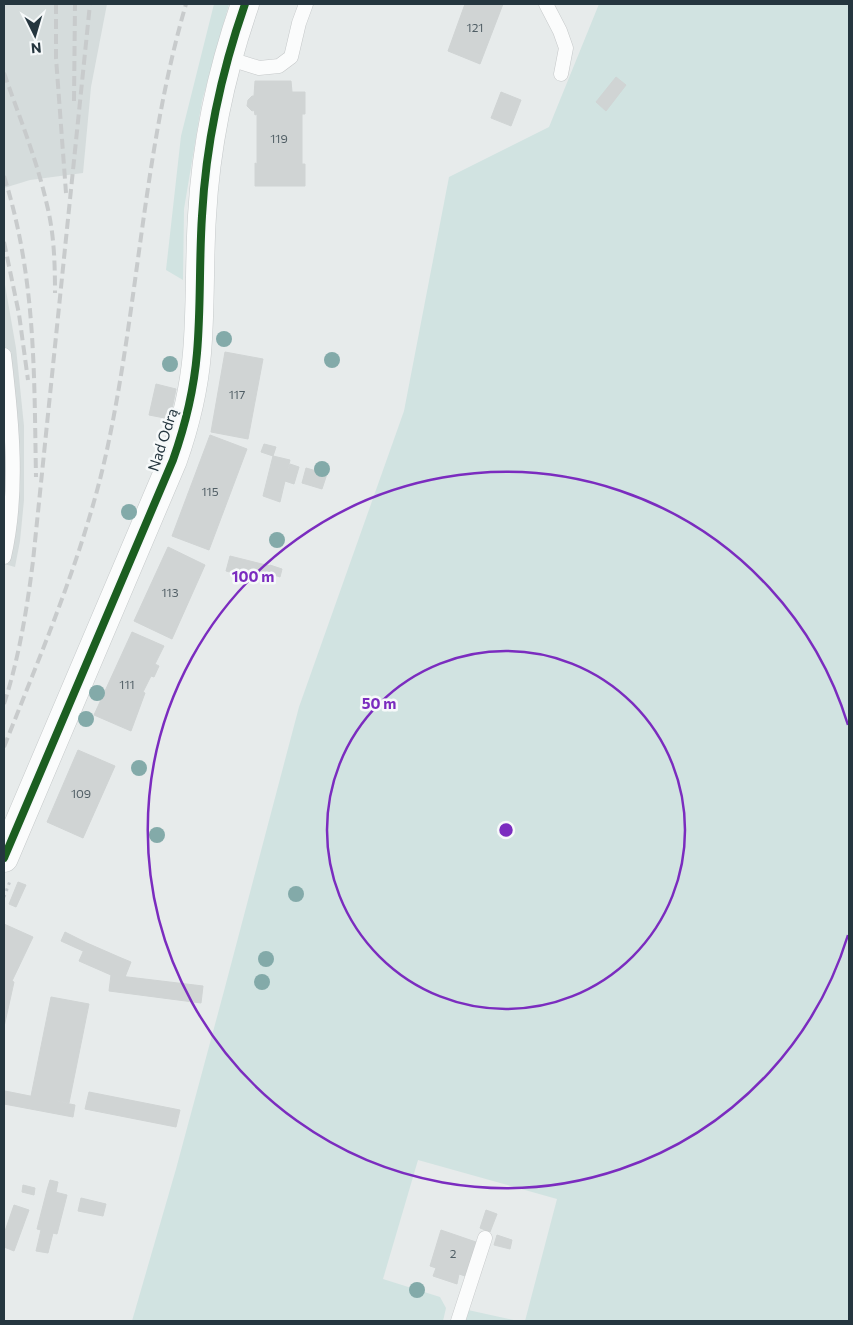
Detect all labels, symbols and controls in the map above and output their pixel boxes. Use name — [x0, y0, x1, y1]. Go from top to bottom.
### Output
north arrow — [10, 10, 60, 60]
house number: 121 — [467, 20, 483, 34]
text: N — [30, 40, 42, 57]
house number: 119 — [270, 131, 288, 145]
house number: 117 — [229, 387, 245, 401]
street label: Nad Odrą — [143, 406, 181, 474]
house number: 115 — [201, 484, 219, 498]
text: 100 m — [232, 567, 274, 585]
house number: 113 — [161, 585, 179, 599]
house number: 111 — [119, 677, 135, 691]
text: 50 m — [362, 694, 396, 712]
house number: 109 — [71, 786, 91, 800]
centre of rings — [497, 821, 515, 839]
house number: 2 — [450, 1246, 457, 1260]

